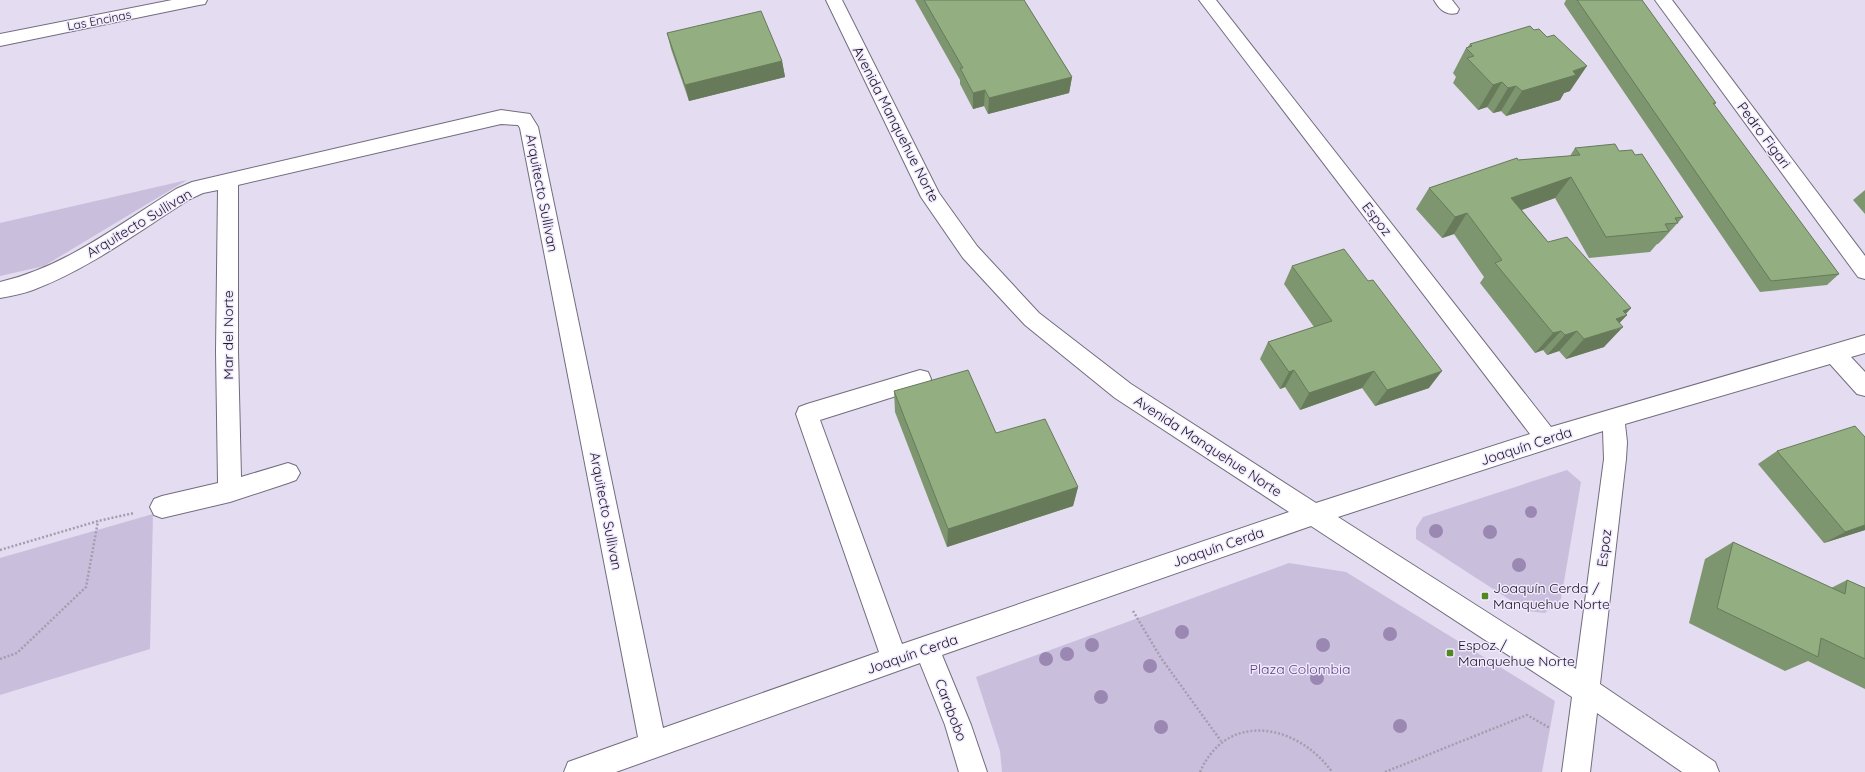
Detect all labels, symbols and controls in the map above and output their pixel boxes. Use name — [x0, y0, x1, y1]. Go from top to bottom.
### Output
street label: Las Encinas — [66, 6, 133, 34]
street label: Avenida Manquehue Norte — [849, 43, 943, 205]
street label: Pedro Figari — [1733, 98, 1795, 172]
street label: Arquitecto Sullivan — [522, 133, 562, 253]
street label: Arquitecto Sullivan — [83, 184, 195, 262]
street label: Espoz — [1358, 198, 1396, 240]
street label: Mar del Norte — [219, 290, 237, 380]
street label: Avenida Manquehue Norte — [1131, 391, 1285, 501]
street label: Joaquín Cerda — [1478, 423, 1574, 469]
street label: Arquitecto Sullivan — [586, 451, 626, 571]
street label: Joaquín Cerda — [1170, 523, 1266, 571]
street label: Espoz — [1593, 528, 1615, 568]
place label: Joaquín Cerda / Manquehue Norte — [1493, 579, 1610, 613]
marker: Joaquín Cerda / Manquehue Norte — [1480, 591, 1490, 601]
street label: Joaquín Cerda — [864, 630, 960, 678]
place label: Espoz / Manquehue Norte — [1458, 636, 1575, 670]
marker: Espoz / Manquehue Norte — [1445, 648, 1455, 658]
park label: Plaza Colombia — [1250, 660, 1350, 678]
street label: Carabobo — [931, 676, 971, 744]

